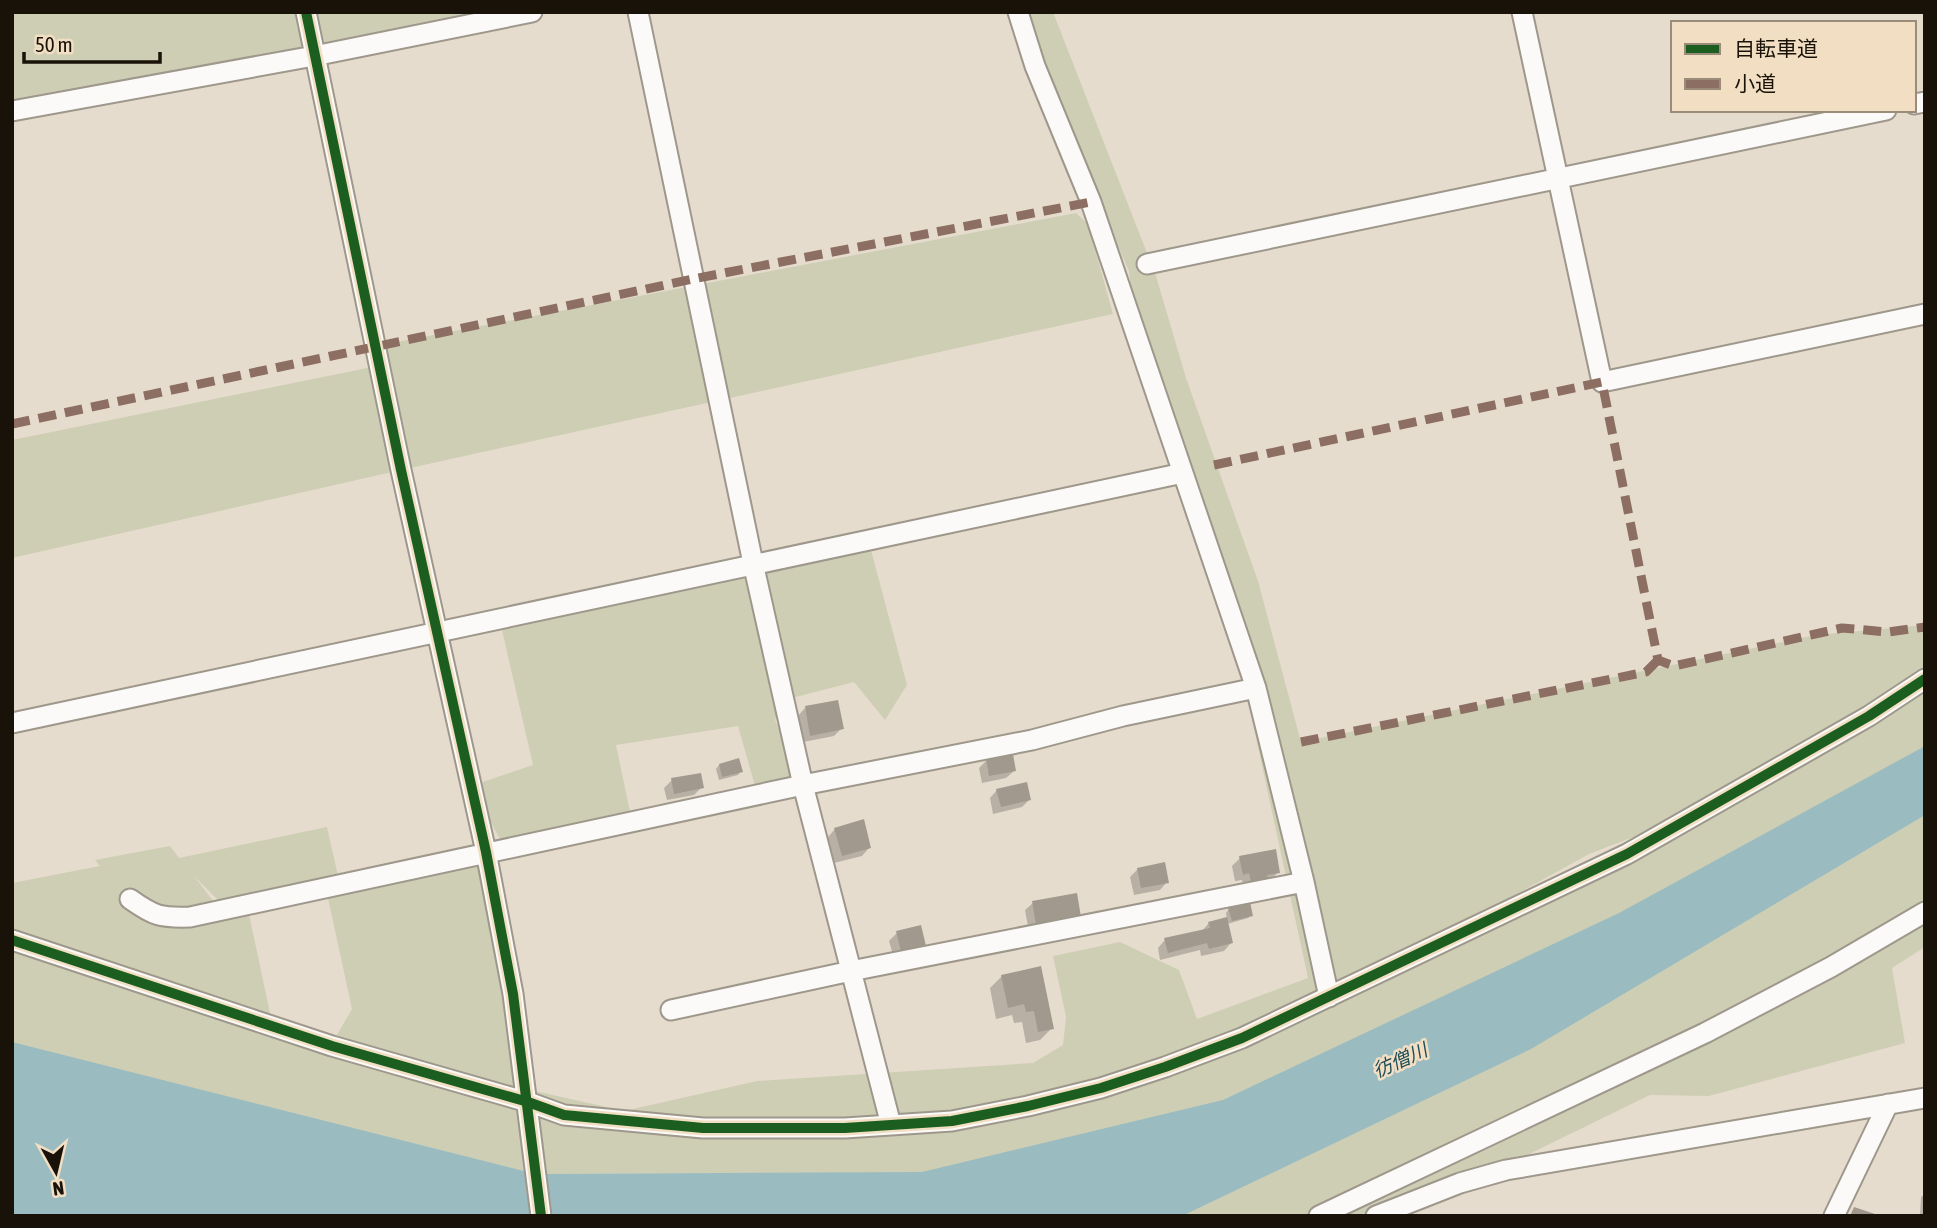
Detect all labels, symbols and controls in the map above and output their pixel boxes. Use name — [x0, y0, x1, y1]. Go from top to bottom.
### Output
scale bar — [24, 21, 161, 65]
legend — [1671, 21, 1916, 112]
text: 50 m — [35, 32, 73, 56]
text: 自転車道 — [1734, 36, 1818, 60]
text: 小道 — [1734, 71, 1776, 95]
water label: 彷僧川 — [1369, 1038, 1432, 1082]
north arrow — [21, 1137, 91, 1207]
text: N — [51, 1177, 65, 1201]

